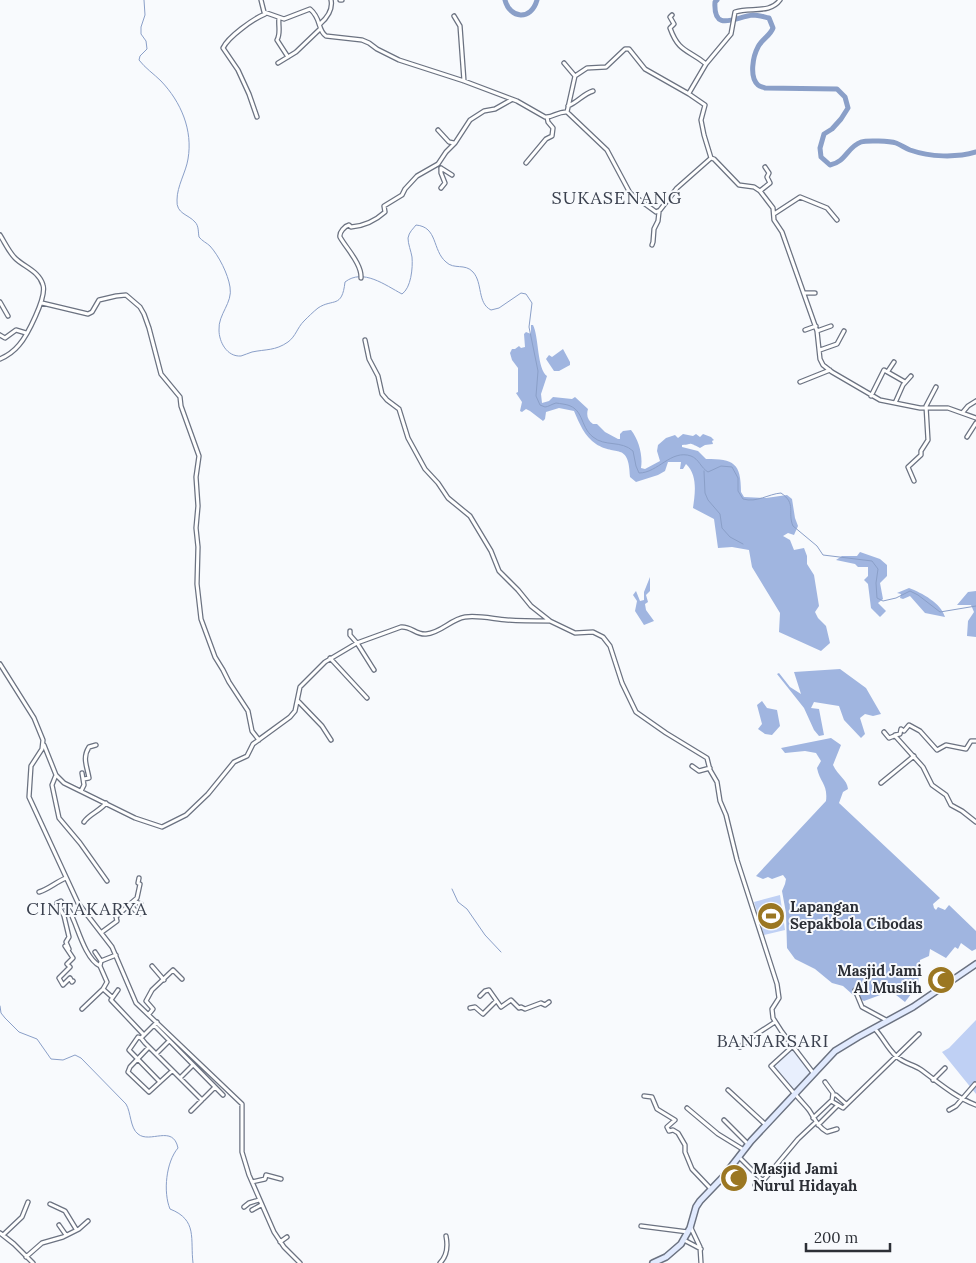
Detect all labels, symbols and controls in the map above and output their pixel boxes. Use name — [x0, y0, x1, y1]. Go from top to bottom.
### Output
district label: SUKASENANG — [551, 186, 683, 209]
district label: CINTAKARYA — [26, 897, 148, 920]
place label: Lapangan Sepakbola Cibodas — [790, 897, 923, 933]
sports icon: Lapangan Sepakbola Cibodas — [756, 901, 786, 931]
place label: Masjid Jami Al Muslih — [837, 961, 923, 997]
mosque icon: Masjid Jami Al Muslih — [926, 965, 956, 995]
district label: BANJARSARI — [716, 1029, 830, 1052]
place label: Masjid Jami Nurul Hidayah — [753, 1159, 858, 1195]
mosque icon: Masjid Jami Nurul Hidayah — [719, 1163, 749, 1193]
scale bar — [806, 1220, 890, 1252]
text: 200 m — [814, 1228, 858, 1247]

